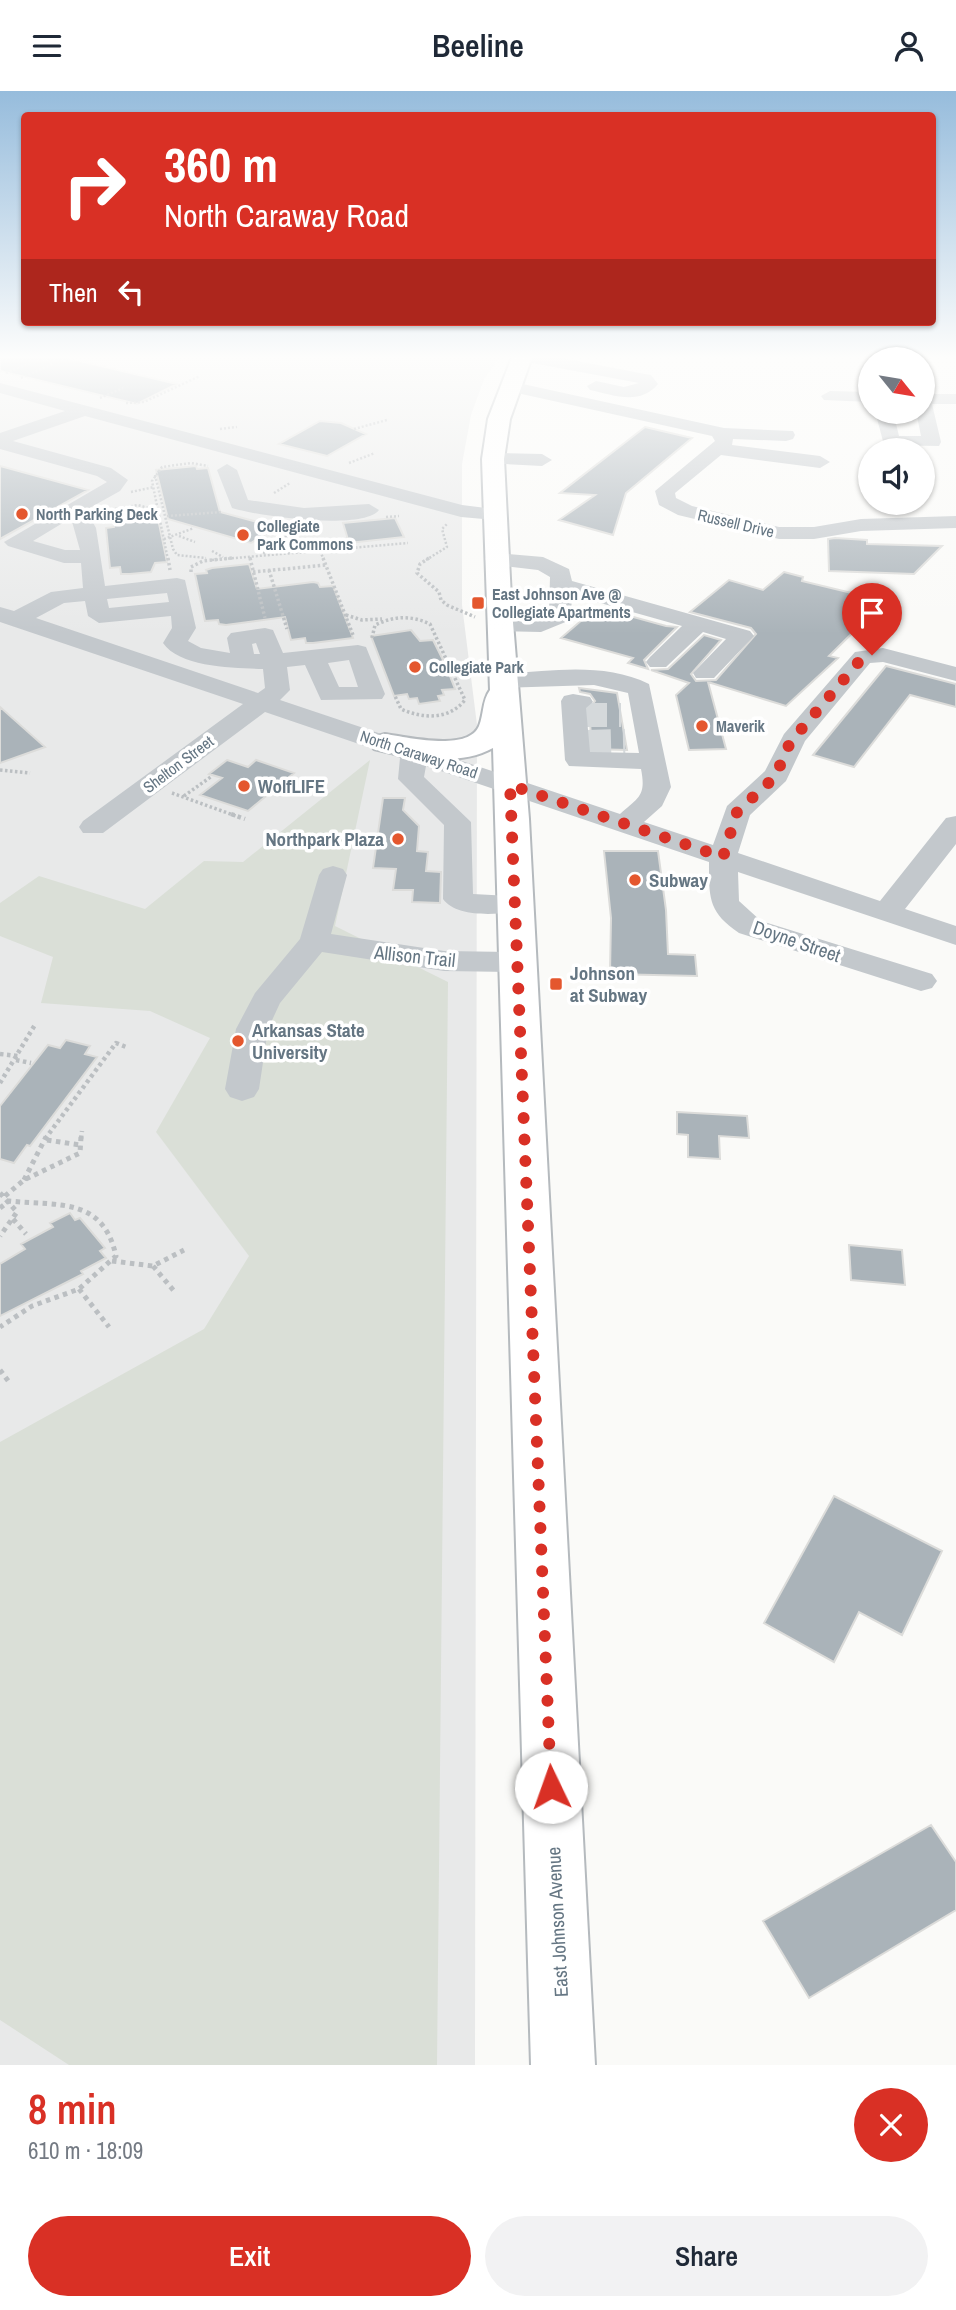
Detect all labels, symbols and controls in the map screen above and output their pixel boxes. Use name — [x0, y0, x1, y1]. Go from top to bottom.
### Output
text: Beeline — [432, 24, 524, 67]
icon: menu — [28, 27, 66, 65]
icon: person — [890, 27, 928, 65]
text: 360 m — [164, 131, 278, 197]
icon: right — [49, 140, 140, 231]
text: North Caraway Road — [164, 194, 409, 237]
icon: left — [112, 273, 150, 311]
text: Then — [49, 275, 98, 310]
north arrow — [858, 347, 934, 423]
map controls — [858, 347, 935, 515]
button: sound — [858, 438, 935, 515]
place label: North Parking Deck — [36, 503, 158, 525]
street label: Russell Drive — [696, 504, 776, 542]
marker: North Parking Deck — [14, 506, 30, 522]
place label: Collegiate Park Commons — [257, 515, 353, 555]
marker: Collegiate Park Commons — [235, 527, 251, 543]
place label: East Johnson Ave @ Collegiate Apartments — [492, 583, 631, 623]
pin — [842, 583, 902, 655]
icon: arrive — [853, 594, 891, 632]
marker: East Johnson Ave @ Collegiate Apartments — [470, 595, 486, 611]
place label: Collegiate Park — [429, 656, 525, 678]
marker: Collegiate Park — [407, 659, 423, 675]
place label: Maverik — [716, 715, 766, 737]
marker: Maverik — [694, 718, 710, 734]
street label: North Caraway Road — [357, 725, 481, 783]
street label: Shelton Street — [138, 730, 218, 798]
place label: WolfLIFE — [258, 773, 325, 799]
marker: WolfLIFE — [236, 778, 252, 794]
place label: Northpark Plaza — [265, 826, 384, 852]
marker: Northpark Plaza — [390, 831, 406, 847]
place label: Subway — [649, 867, 708, 893]
marker: Subway — [627, 872, 643, 888]
street label: Doyne Street — [750, 914, 845, 968]
street label: Allison Trail — [372, 939, 457, 973]
place label: Johnson at Subway — [570, 960, 647, 1008]
marker: Johnson at Subway — [548, 976, 564, 992]
place label: Arkansas State University — [252, 1017, 365, 1065]
marker: Arkansas State University — [230, 1033, 246, 1049]
position arrow — [514, 1750, 588, 1824]
street label: East Johnson Avenue — [540, 1846, 574, 1998]
text: 8 min — [28, 2081, 117, 2137]
button: close — [854, 2088, 928, 2162]
text: 610 m · 18:09 — [28, 2135, 143, 2166]
button: Exit — [28, 2216, 471, 2296]
button: Share — [485, 2216, 928, 2296]

